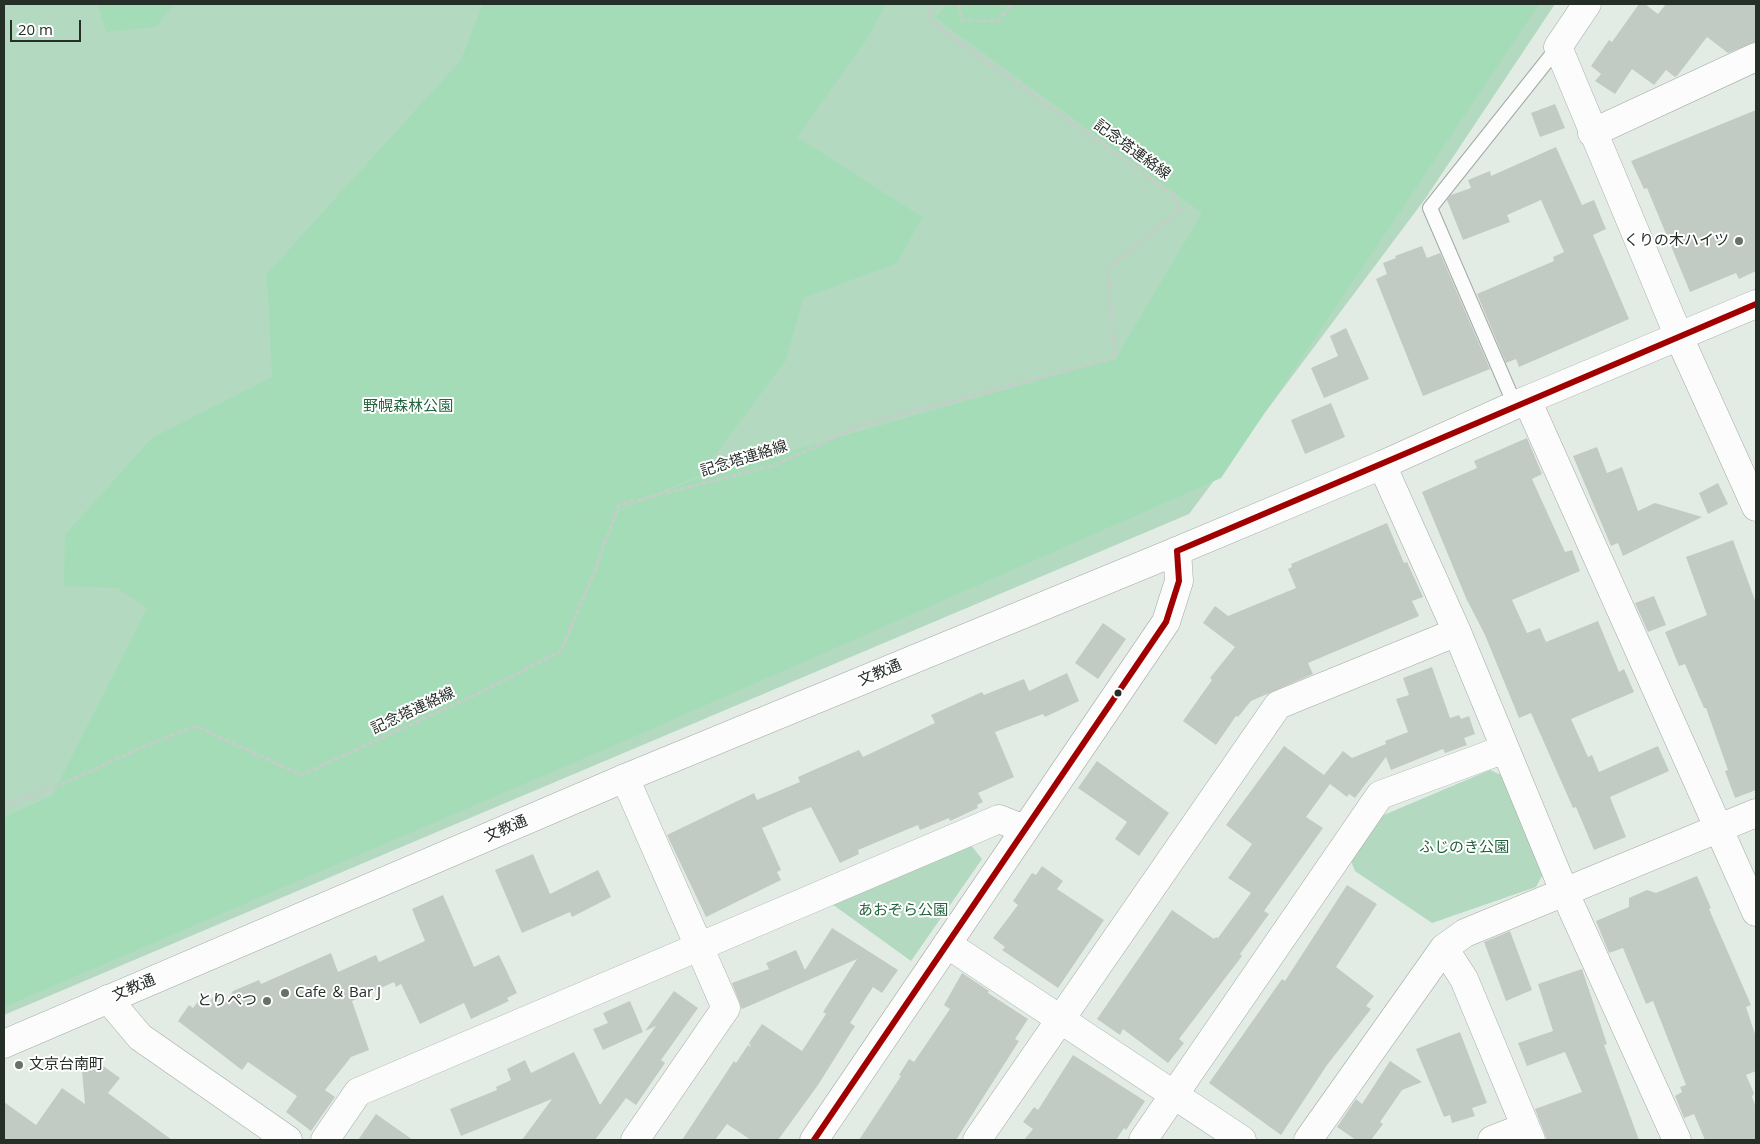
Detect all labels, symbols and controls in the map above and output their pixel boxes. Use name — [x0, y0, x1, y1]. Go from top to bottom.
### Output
scale bar — [12, 10, 84, 42]
text: 20 m — [18, 19, 53, 39]
street label: 記念塔連絡線 — [1090, 116, 1174, 184]
place label: くりの木ハイツ — [1624, 232, 1729, 250]
marker: くりの木ハイツ — [1733, 235, 1745, 247]
park label: 野幌森林公園 — [363, 398, 453, 416]
street label: 記念塔連絡線 — [698, 437, 790, 481]
street label: 文教通 — [856, 656, 904, 690]
street label: 記念塔連絡線 — [368, 684, 458, 738]
unlabelled marker — [1113, 688, 1123, 698]
street label: 文教通 — [482, 812, 530, 846]
park label: ふじのき公園 — [1419, 839, 1509, 857]
park label: あおぞら公園 — [858, 902, 948, 920]
street label: 文教通 — [110, 971, 158, 1005]
place label: Cafe ＆ Bar J — [295, 984, 381, 1002]
marker: Cafe ＆ Bar J — [279, 987, 291, 999]
place label: とりぺつ — [197, 992, 257, 1010]
marker: とりぺつ — [261, 995, 273, 1007]
place label: 文京台南町 — [29, 1056, 104, 1074]
marker: 文京台南町 — [13, 1059, 25, 1071]

